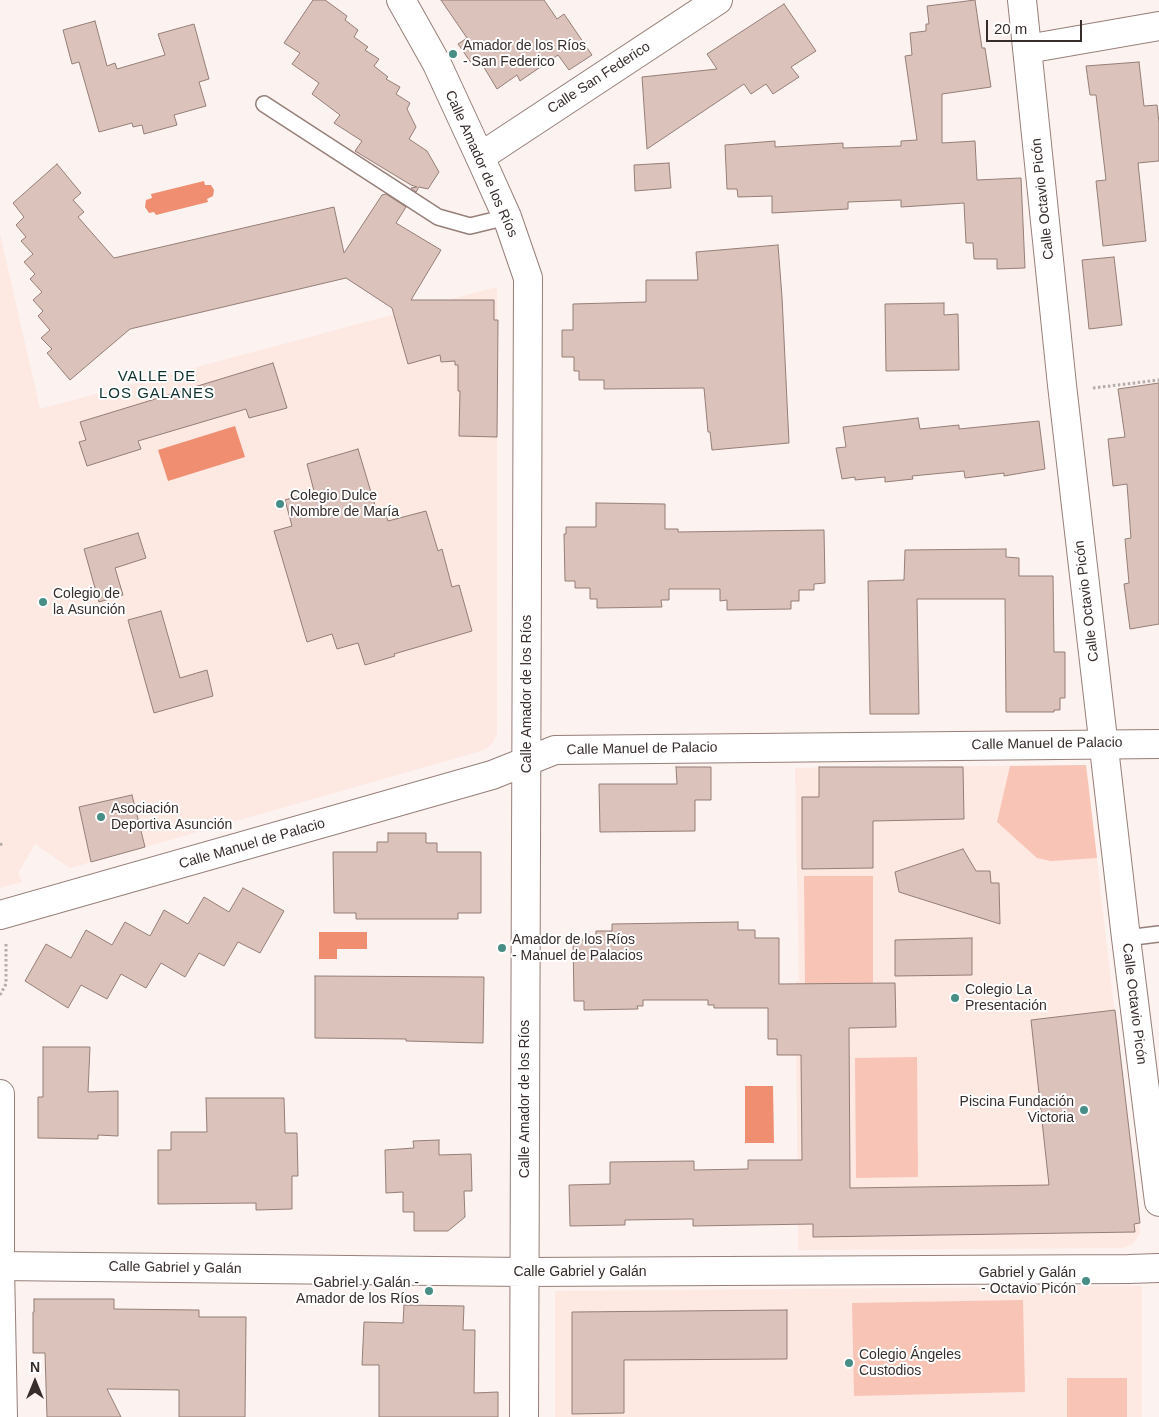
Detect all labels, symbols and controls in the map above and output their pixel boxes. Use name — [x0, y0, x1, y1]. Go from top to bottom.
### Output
scale bar — [989, 10, 1085, 42]
text: 20 m — [994, 20, 1027, 37]
place label: Amador de los Ríos - San Federico — [463, 38, 586, 70]
street label: Calle San Federico — [544, 39, 654, 117]
marker: Amador de los Ríos - San Federico — [447, 48, 459, 60]
street label: Calle Amador de los Ríos — [441, 88, 521, 240]
street label: Calle Octavio Picón — [1028, 137, 1058, 261]
district label: VALLE DE LOS GALANES — [98, 368, 216, 403]
place label: Colegio Dulce Nombre de María — [290, 488, 399, 520]
marker: Colegio Dulce Nombre de María — [274, 498, 286, 510]
street label: Calle Octavio Picón — [1071, 539, 1103, 663]
place label: Colegio de la Asunción — [53, 586, 125, 618]
marker: Colegio de la Asunción — [37, 596, 49, 608]
street label: Calle Amador de los Ríos — [519, 615, 535, 773]
street label: Calle Manuel de Palacio — [971, 734, 1123, 754]
street label: Calle Manuel de Palacio — [566, 739, 718, 759]
place label: Asociación Deportiva Asunción — [111, 801, 232, 834]
marker: Asociación Deportiva Asunción — [95, 811, 107, 823]
street label: Calle Manuel de Palacio — [177, 815, 327, 873]
place label: Amador de los Ríos - Manuel de Palacios — [512, 932, 643, 964]
marker: Amador de los Ríos - Manuel de Palacios — [496, 942, 508, 954]
street label: Calle Octavio Picón — [1118, 942, 1150, 1066]
place label: Colegio La Presentación — [965, 982, 1047, 1014]
marker: Colegio La Presentación — [949, 992, 961, 1004]
street label: Calle Amador de los Ríos — [517, 1020, 533, 1178]
place label: Piscina Fundación Victoria — [960, 1094, 1074, 1126]
marker: Piscina Fundación Victoria — [1078, 1104, 1090, 1116]
street label: Calle Gabriel y Galán — [108, 1258, 242, 1278]
street label: Calle Gabriel y Galán — [513, 1264, 647, 1280]
place label: Gabriel y Galán - Octavio Picón — [979, 1265, 1076, 1298]
place label: Gabriel y Galán - Amador de los Ríos — [296, 1275, 419, 1308]
marker: Gabriel y Galán - Octavio Picón — [1080, 1275, 1092, 1287]
marker: Gabriel y Galán - Amador de los Ríos — [423, 1285, 435, 1297]
place label: Colegio Ángeles Custodios — [859, 1347, 961, 1380]
north arrow — [10, 1357, 60, 1407]
marker: Colegio Ángeles Custodios — [843, 1357, 855, 1369]
text: N — [30, 1359, 40, 1375]

